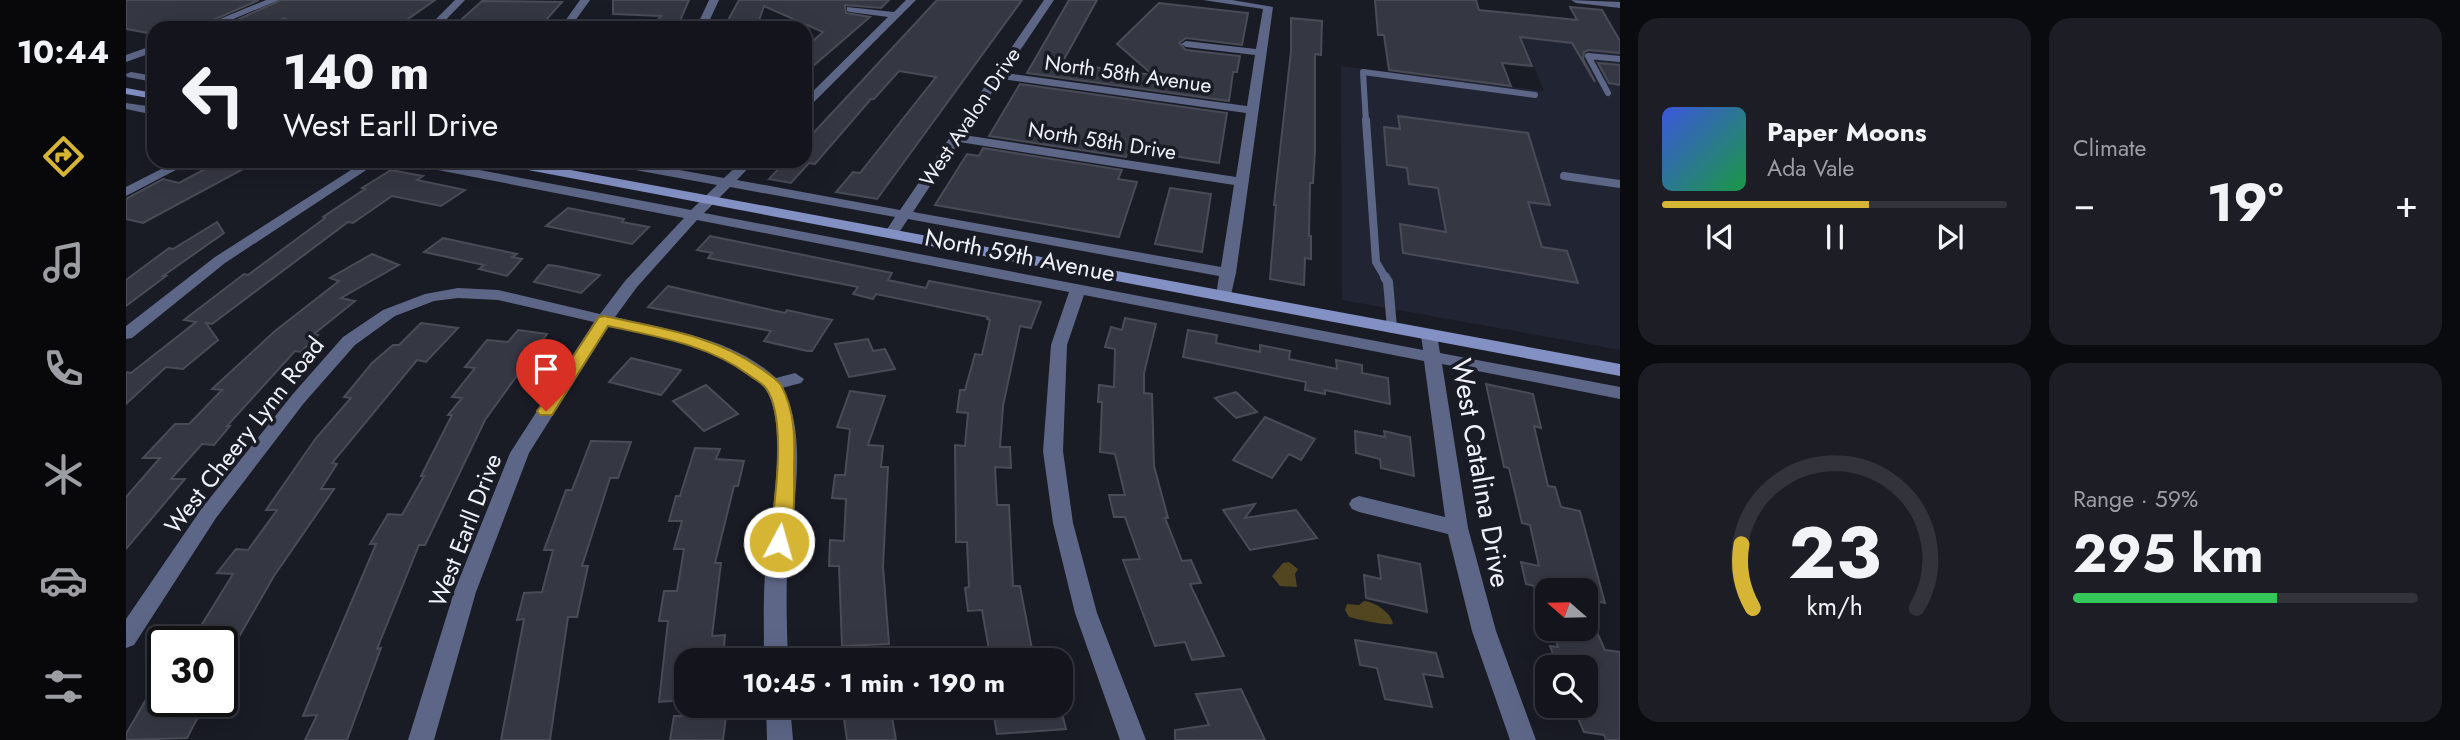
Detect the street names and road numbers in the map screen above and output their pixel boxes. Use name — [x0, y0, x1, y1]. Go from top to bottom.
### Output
street label: West Avalon Drive — [912, 41, 1028, 193]
street label: North 58th Avenue — [1043, 47, 1214, 101]
street label: North 58th Drive — [1026, 114, 1178, 168]
street label: North 59th Avenue — [922, 219, 1118, 291]
street label: West Cheery Lynn Road — [156, 329, 332, 541]
street label: West Catalina Drive — [1441, 355, 1521, 591]
street label: West Earll Drive — [420, 448, 510, 612]

